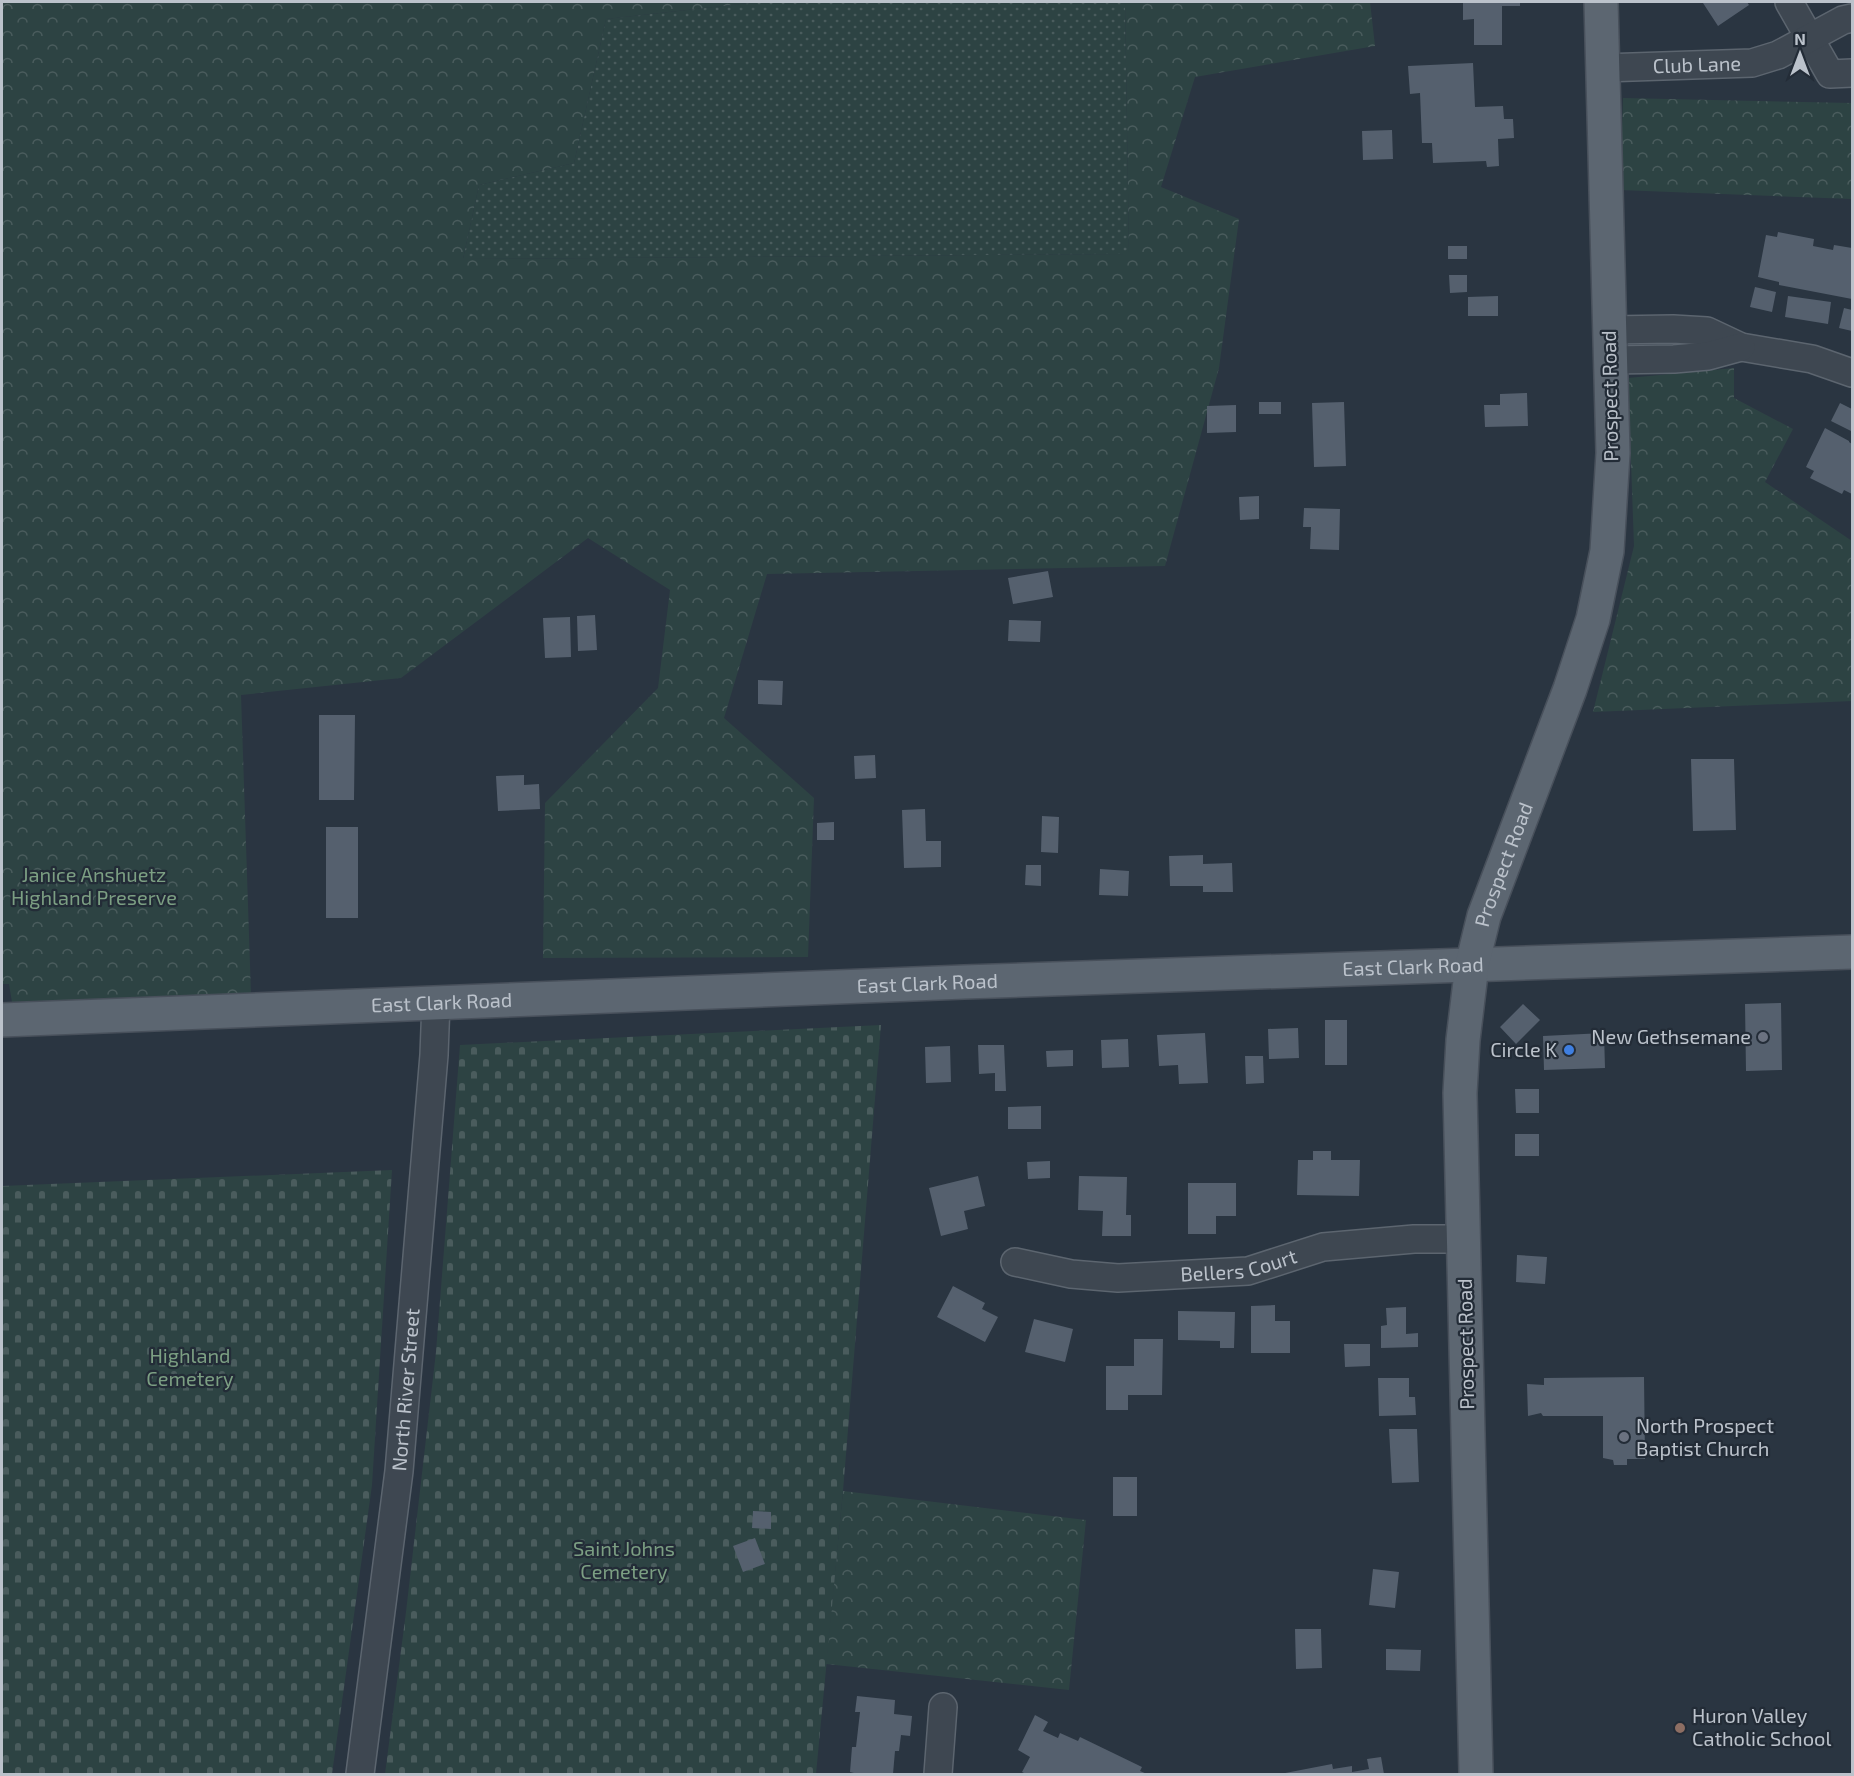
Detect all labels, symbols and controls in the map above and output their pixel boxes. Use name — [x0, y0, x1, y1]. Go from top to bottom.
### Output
north arrow — [1770, 24, 1830, 84]
text: N — [1794, 29, 1806, 48]
street label: Club Lane — [1652, 50, 1741, 77]
street label: Prospect Road — [1596, 330, 1622, 462]
street label: Prospect Road — [1469, 799, 1537, 929]
park label: Janice Anshuetz Highland Preserve — [11, 862, 177, 909]
street label: East Clark Road — [1342, 951, 1484, 980]
street label: East Clark Road — [856, 968, 998, 997]
street label: East Clark Road — [371, 987, 513, 1016]
place label: New Gethsemane — [1591, 1024, 1751, 1048]
marker: New Gethsemane — [1756, 1030, 1770, 1044]
place label: Circle K — [1490, 1037, 1557, 1061]
marker: Circle K — [1562, 1043, 1576, 1057]
street label: Bellers Court — [1180, 1243, 1300, 1286]
street label: Prospect Road — [1452, 1278, 1478, 1410]
street label: North River Street — [386, 1307, 424, 1472]
park label: Highland Cemetery — [146, 1343, 234, 1390]
place label: North Prospect Baptist Church — [1636, 1413, 1774, 1460]
marker: North Prospect Baptist Church — [1617, 1430, 1631, 1444]
park label: Saint Johns Cemetery — [573, 1536, 675, 1583]
place label: Huron Valley Catholic School — [1692, 1703, 1831, 1750]
marker: Huron Valley Catholic School — [1673, 1721, 1687, 1735]

